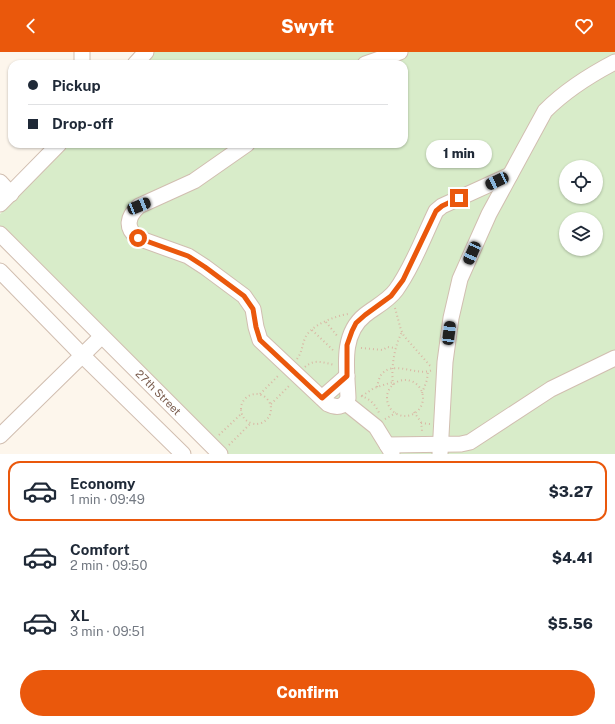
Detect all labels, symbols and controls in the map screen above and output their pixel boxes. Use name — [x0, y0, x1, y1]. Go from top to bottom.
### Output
icon: back — [20, 15, 42, 37]
icon: heart — [573, 15, 595, 37]
text: Swyft — [281, 16, 334, 37]
text: Pickup — [52, 77, 101, 94]
text: Drop-off — [52, 115, 113, 132]
callout: 1 min — [426, 140, 492, 168]
text: 1 min — [443, 146, 475, 161]
map controls — [559, 160, 603, 256]
button: locate — [559, 160, 603, 204]
car — [484, 170, 510, 192]
route end — [450, 189, 468, 207]
car — [126, 196, 152, 216]
button: layers — [559, 212, 603, 256]
route start — [129, 229, 147, 247]
car — [462, 240, 482, 266]
car — [442, 320, 456, 346]
street label: 27th Street — [133, 367, 183, 417]
icon: car — [22, 473, 58, 509]
text: Economy — [70, 475, 135, 492]
text: $3.27 — [548, 483, 593, 500]
text: 1 min · 09:49 — [70, 492, 145, 507]
icon: car — [22, 539, 58, 575]
text: Comfort — [70, 541, 130, 558]
text: $4.41 — [552, 549, 593, 566]
text: 2 min · 09:50 — [70, 558, 147, 573]
icon: car — [22, 605, 58, 641]
text: XL — [70, 607, 89, 624]
text: $5.56 — [547, 615, 593, 632]
text: 3 min · 09:51 — [70, 624, 145, 639]
button: Confirm — [20, 670, 595, 716]

